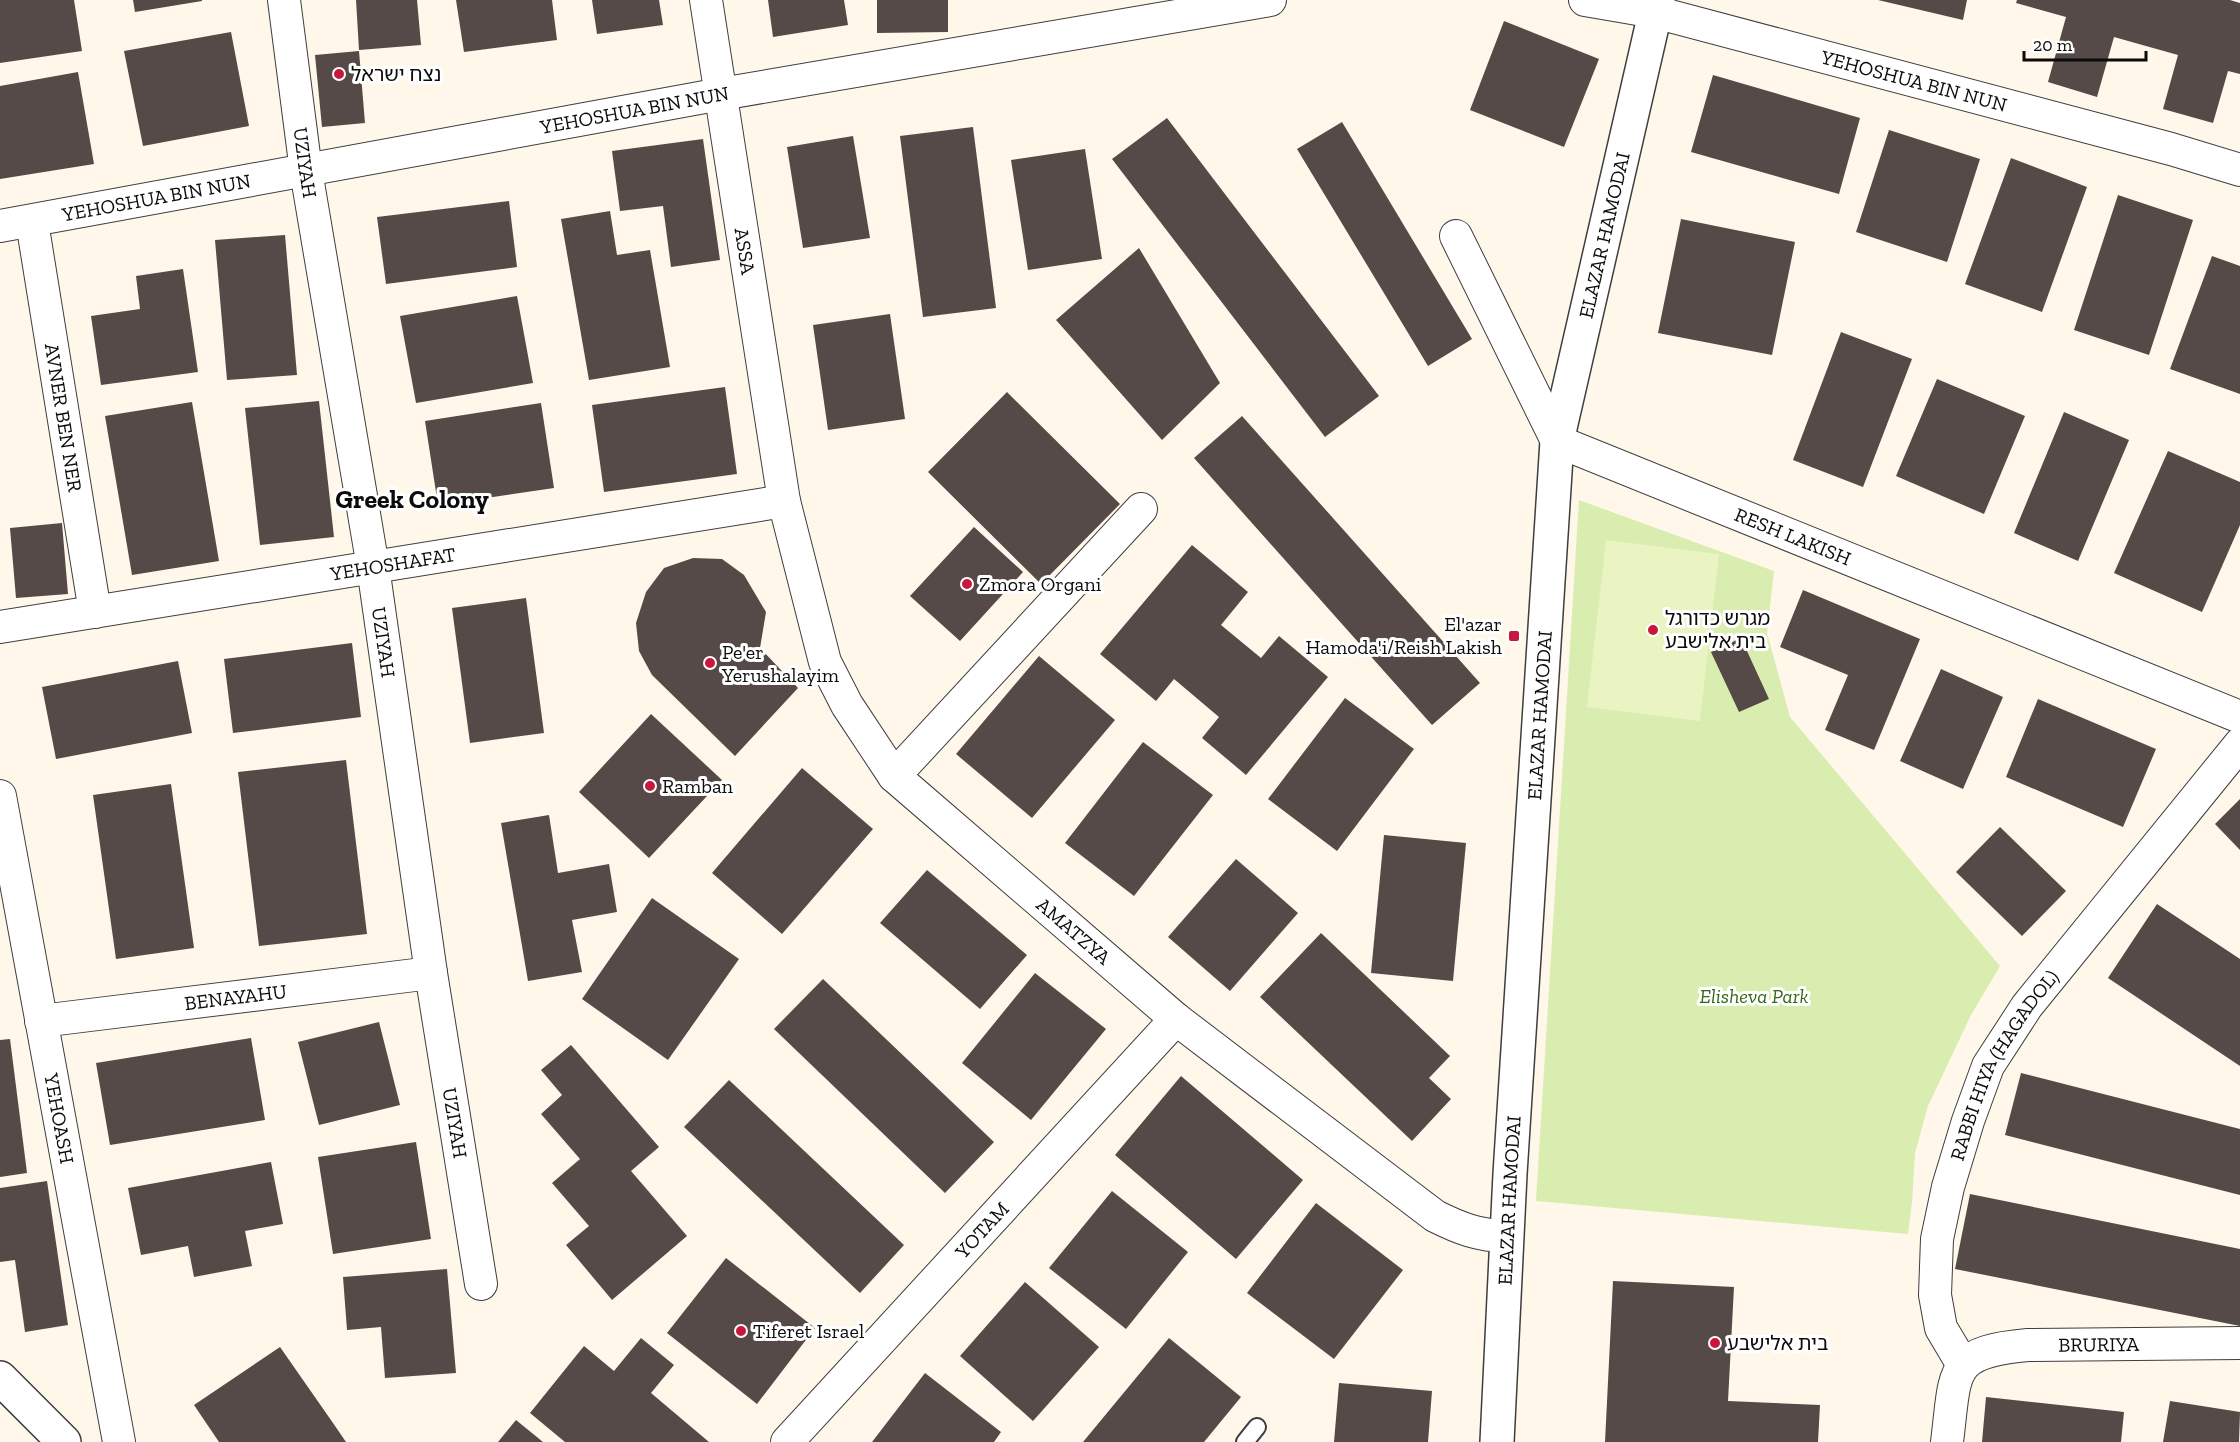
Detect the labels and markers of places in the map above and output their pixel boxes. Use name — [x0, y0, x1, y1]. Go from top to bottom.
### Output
place label: נצח ישראל — [351, 62, 441, 86]
marker: נצח ישראל — [332, 67, 346, 81]
place label: Zmora Organi — [979, 572, 1102, 596]
marker: Zmora Organi — [960, 577, 974, 591]
place label: מגרש כדורגל בית אלישבע — [1665, 606, 1770, 653]
place label: El'azar Hamoda'i/Reish Lakish — [1305, 612, 1503, 659]
marker: מגרש כדורגל בית אלישבע — [1646, 623, 1660, 637]
marker: El'azar Hamoda'i/Reish Lakish — [1507, 629, 1521, 643]
place label: Pe'er Yerushalayim — [721, 640, 840, 687]
marker: Pe'er Yerushalayim — [703, 656, 717, 670]
place label: Ramban — [662, 774, 734, 798]
marker: Ramban — [643, 779, 657, 793]
place label: Tiferet Israel — [753, 1319, 864, 1343]
marker: Tiferet Israel — [734, 1324, 748, 1338]
place label: בית אלישבע — [1727, 1331, 1828, 1355]
marker: בית אלישבע — [1708, 1336, 1722, 1350]

